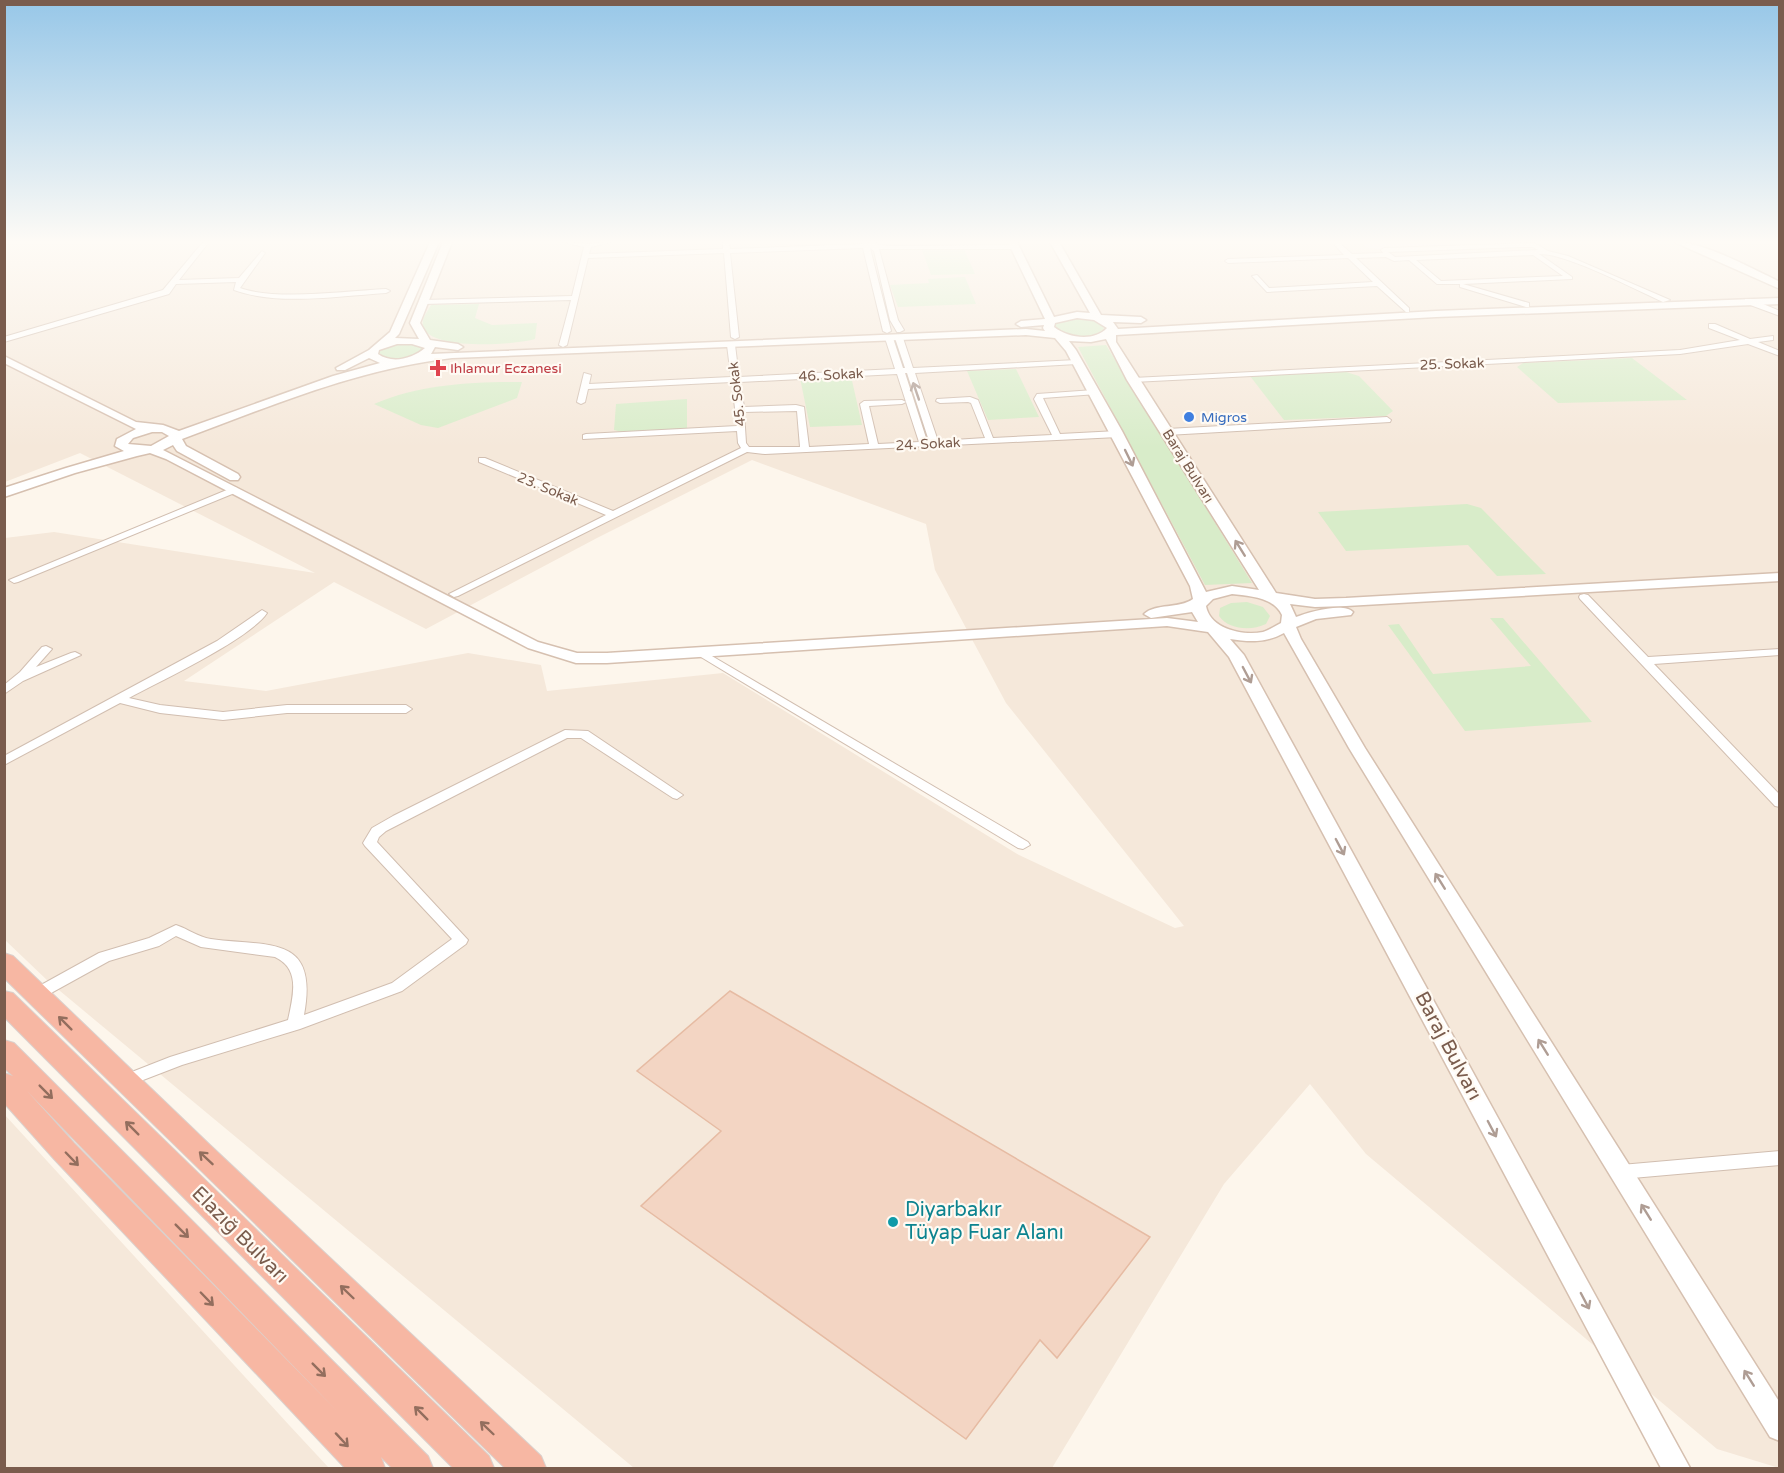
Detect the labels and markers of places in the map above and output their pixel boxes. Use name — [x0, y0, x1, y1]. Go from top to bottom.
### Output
place label: Ihlamur Eczanesi — [450, 360, 562, 377]
marker: Ihlamur Eczanesi — [431, 361, 445, 375]
place label: Migros — [1201, 409, 1247, 426]
marker: Migros — [1182, 410, 1196, 424]
place label: Diyarbakır Tüyap Fuar Alanı — [905, 1198, 1064, 1245]
marker: Diyarbakır Tüyap Fuar Alanı — [886, 1215, 900, 1229]

